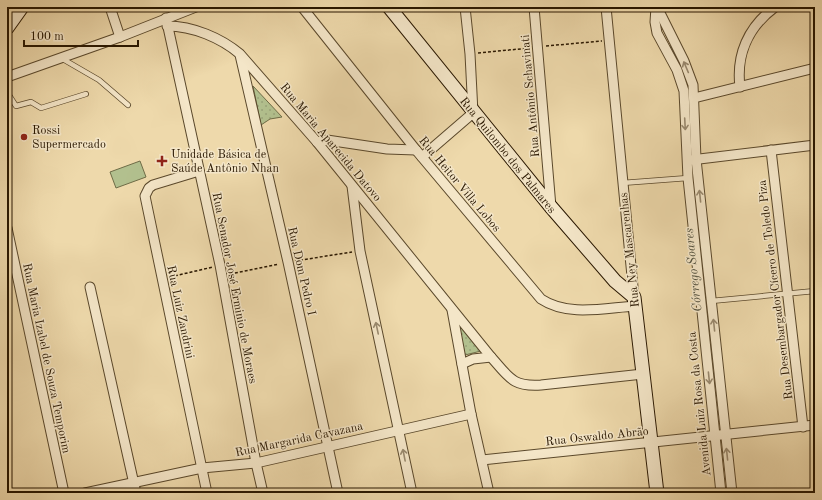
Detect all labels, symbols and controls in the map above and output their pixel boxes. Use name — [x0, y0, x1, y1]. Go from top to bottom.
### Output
scale bar — [24, 22, 138, 48]
text: 100 m — [30, 31, 64, 43]
street label: Rua Antônio Schavinati — [520, 34, 542, 158]
one-way arrow — [682, 62, 690, 74]
street label: Rua Maria Aparecida Datovo — [277, 81, 383, 204]
street label: Rua Quilombo dos Palmares — [457, 95, 558, 216]
one-way arrow — [681, 117, 689, 130]
place label: Rossi Supermercado — [32, 125, 106, 151]
marker: Rossi Supermercado — [19, 132, 29, 142]
street label: Rua Heitor Villa Lobos — [416, 135, 502, 234]
place label: Unidade Básica de Saúde Antônio Nhan — [171, 149, 279, 175]
marker: Unidade Básica de Saúde Antônio Nhan — [156, 155, 168, 167]
street label: Rua Desembargador Cícero de Toledo Piza — [757, 179, 795, 400]
one-way arrow — [697, 190, 704, 203]
street label: Rua Senador José Erminio de Moraes — [210, 192, 258, 385]
street label: Rua Ney Mascarenhas — [618, 192, 642, 308]
street label: Rua Dom Pedro I — [285, 226, 317, 317]
water label: Córrego Soares — [683, 227, 704, 313]
street label: Rua Maria Izabel de Souza Temporim — [20, 262, 72, 455]
street label: Rua Luiz Zandrini — [164, 264, 196, 360]
one-way arrow — [710, 319, 718, 332]
one-way arrow — [373, 321, 381, 334]
street label: Avenida Luiz Rosa da Costa — [686, 331, 714, 477]
one-way arrow — [705, 371, 713, 384]
street label: Rua Margarida Cavazana — [234, 421, 364, 459]
street label: Rua Oswaldo Abrão — [545, 426, 649, 448]
one-way arrow — [724, 448, 731, 461]
one-way arrow — [400, 449, 408, 462]

